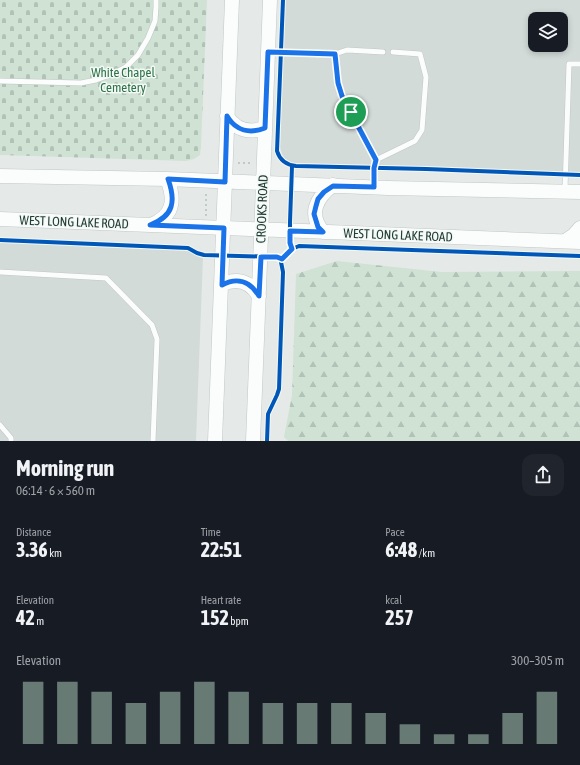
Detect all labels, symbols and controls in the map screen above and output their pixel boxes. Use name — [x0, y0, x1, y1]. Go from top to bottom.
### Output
map controls — [528, 12, 568, 52]
button: layers — [528, 12, 568, 52]
park label: White Chapel Cemetery — [91, 65, 155, 95]
pin — [334, 95, 368, 129]
icon: arrive — [340, 101, 362, 123]
street label: CROOKS ROAD — [253, 174, 271, 244]
street label: WEST LONG LAKE ROAD — [19, 213, 129, 231]
street label: WEST LONG LAKE ROAD — [343, 226, 453, 244]
button: share — [522, 454, 564, 496]
text: Morning run — [16, 455, 114, 481]
text: 06:14 · 6 × 560 m — [16, 483, 95, 498]
text: Distance — [16, 526, 51, 538]
text: Time — [201, 526, 221, 538]
text: Pace — [385, 526, 405, 538]
text: 3.36 — [16, 538, 48, 561]
text: 22:51 — [201, 538, 242, 561]
text: 6:48 — [385, 538, 417, 561]
text: km — [48, 547, 62, 559]
text: /km — [417, 547, 435, 559]
text: Elevation — [16, 594, 54, 606]
text: Heart rate — [201, 594, 241, 606]
text: kcal — [385, 594, 402, 606]
text: 42 — [16, 606, 35, 629]
text: 152 — [201, 606, 229, 629]
text: 257 — [385, 606, 414, 629]
text: m — [35, 615, 44, 627]
text: bpm — [229, 615, 249, 627]
text: Elevation — [16, 653, 61, 668]
text: 300–305 m — [511, 653, 564, 668]

